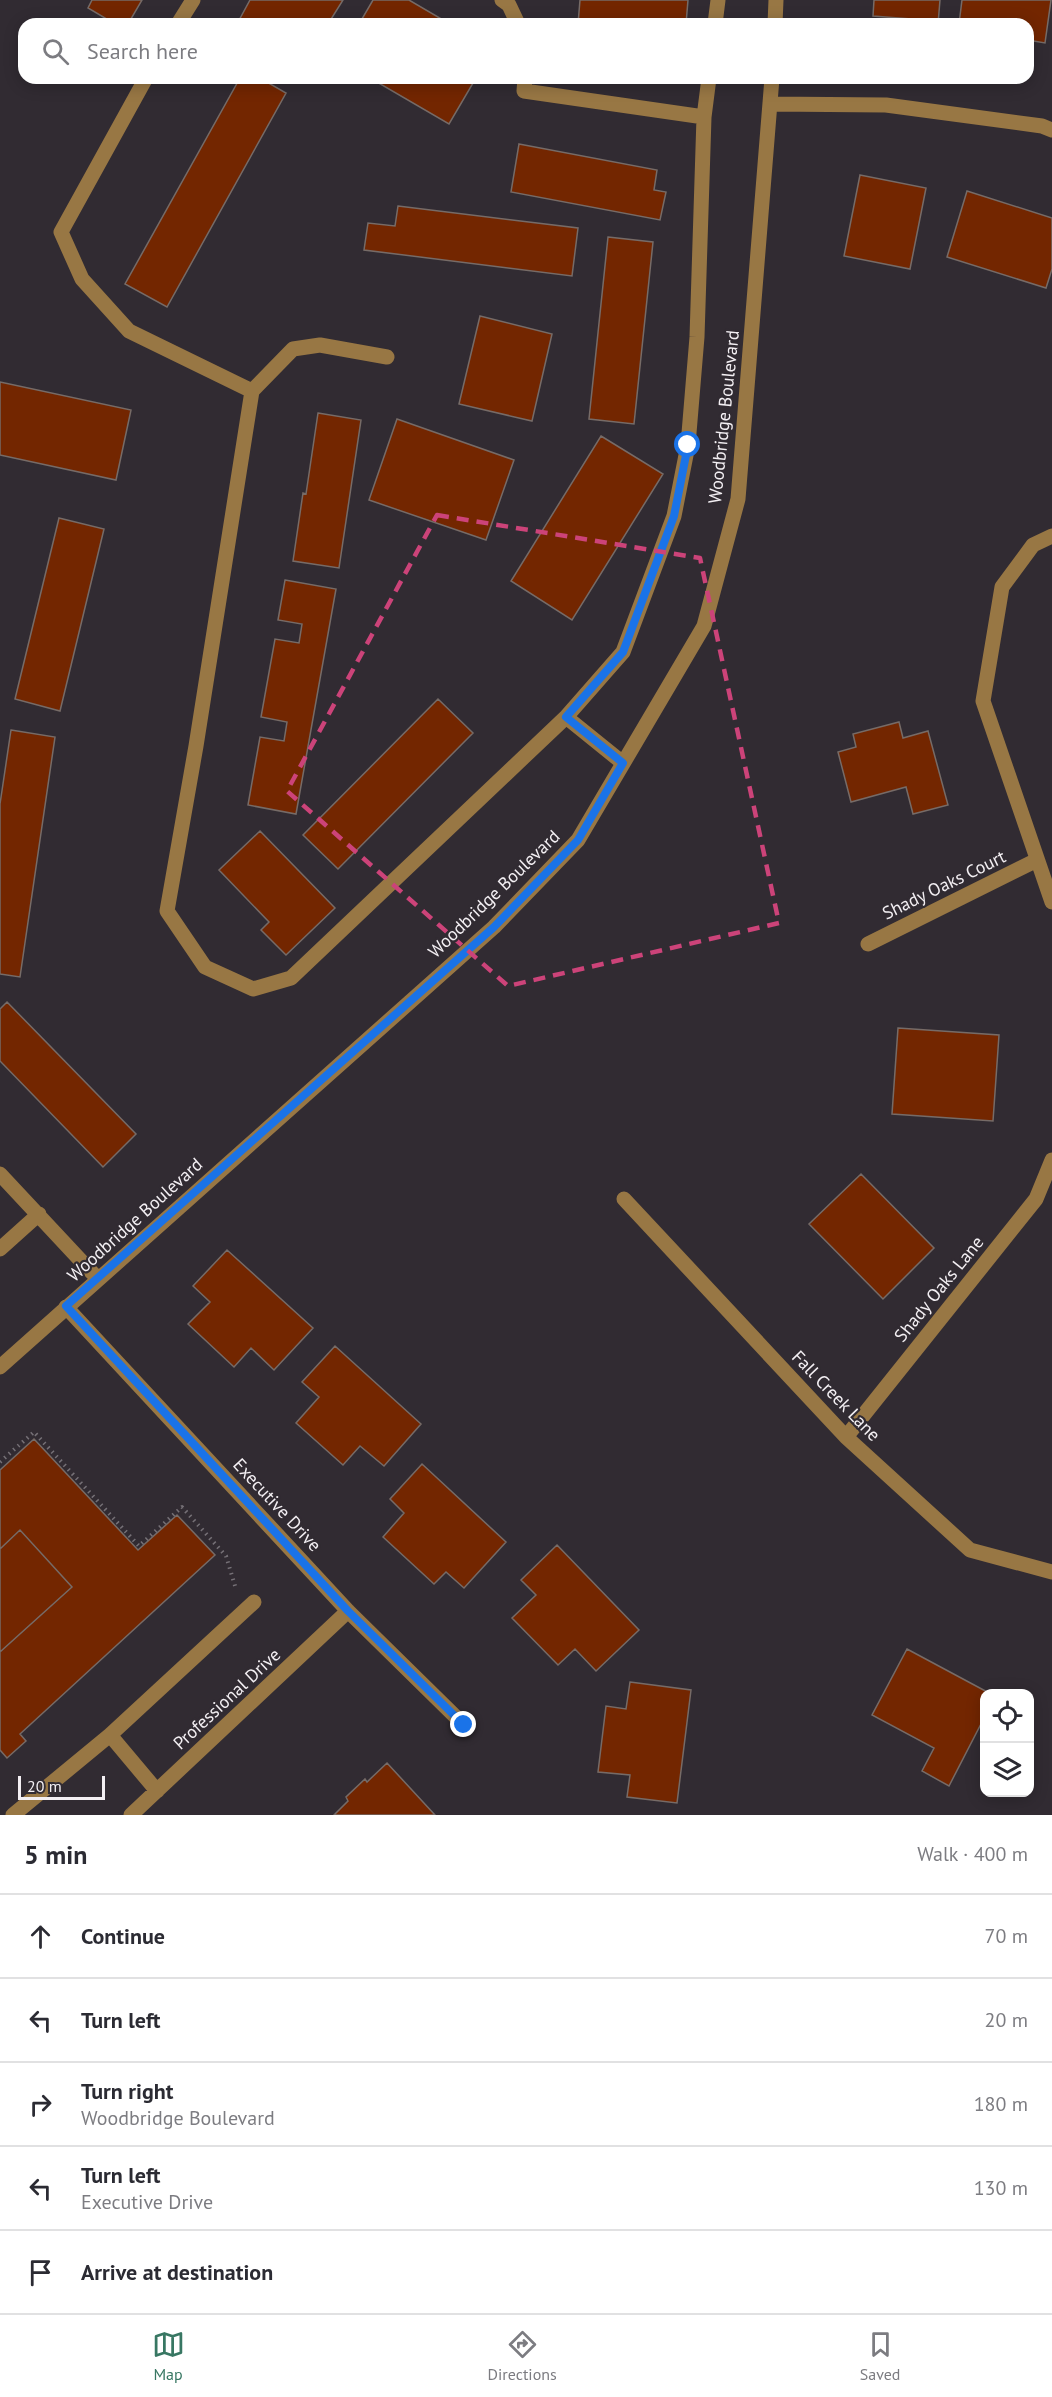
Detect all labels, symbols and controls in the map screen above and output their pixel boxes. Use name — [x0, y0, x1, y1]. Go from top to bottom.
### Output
search box — [18, 18, 1034, 84]
icon: search — [39, 35, 72, 68]
text: Search here — [87, 37, 198, 65]
street label: Woodbridge Boulevard — [703, 329, 744, 505]
route start — [674, 431, 700, 457]
street label: Woodbridge Boulevard — [423, 825, 564, 962]
street label: Shady Oaks Court — [878, 845, 1009, 924]
street label: Woodbridge Boulevard — [62, 1153, 207, 1287]
street label: Shady Oaks Lane — [889, 1231, 988, 1346]
street label: Fall Creek Lane — [787, 1345, 885, 1446]
street label: Executive Drive — [228, 1453, 326, 1556]
street label: Professional Drive — [168, 1643, 285, 1754]
map controls — [980, 1689, 1034, 1797]
button: locate — [980, 1689, 1034, 1743]
route end — [450, 1711, 476, 1737]
button: layers — [980, 1743, 1034, 1797]
scale bar — [18, 1773, 105, 1800]
text: 20 m — [27, 1776, 62, 1796]
text: 5 min — [24, 1838, 87, 1871]
text: Walk · 400 m — [917, 1841, 1028, 1867]
icon: ahead — [24, 1920, 57, 1953]
text: Continue — [81, 1922, 165, 1950]
text: 70 m — [985, 1923, 1028, 1949]
icon: left — [24, 2004, 57, 2037]
text: Turn left — [81, 2006, 161, 2034]
text: 20 m — [985, 2007, 1028, 2033]
text: Turn right — [81, 2077, 173, 2105]
icon: right — [24, 2088, 57, 2121]
text: 180 m — [974, 2091, 1028, 2117]
text: Woodbridge Boulevard — [81, 2105, 275, 2131]
text: Turn left — [81, 2161, 161, 2189]
icon: left — [24, 2172, 57, 2205]
text: 130 m — [974, 2175, 1028, 2201]
text: Executive Drive — [81, 2189, 213, 2215]
icon: arrive — [24, 2256, 57, 2289]
text: Arrive at destination — [81, 2258, 273, 2286]
tab: Map — [152, 2328, 185, 2384]
tab: Directions — [488, 2328, 557, 2384]
tab: Saved — [860, 2328, 900, 2384]

